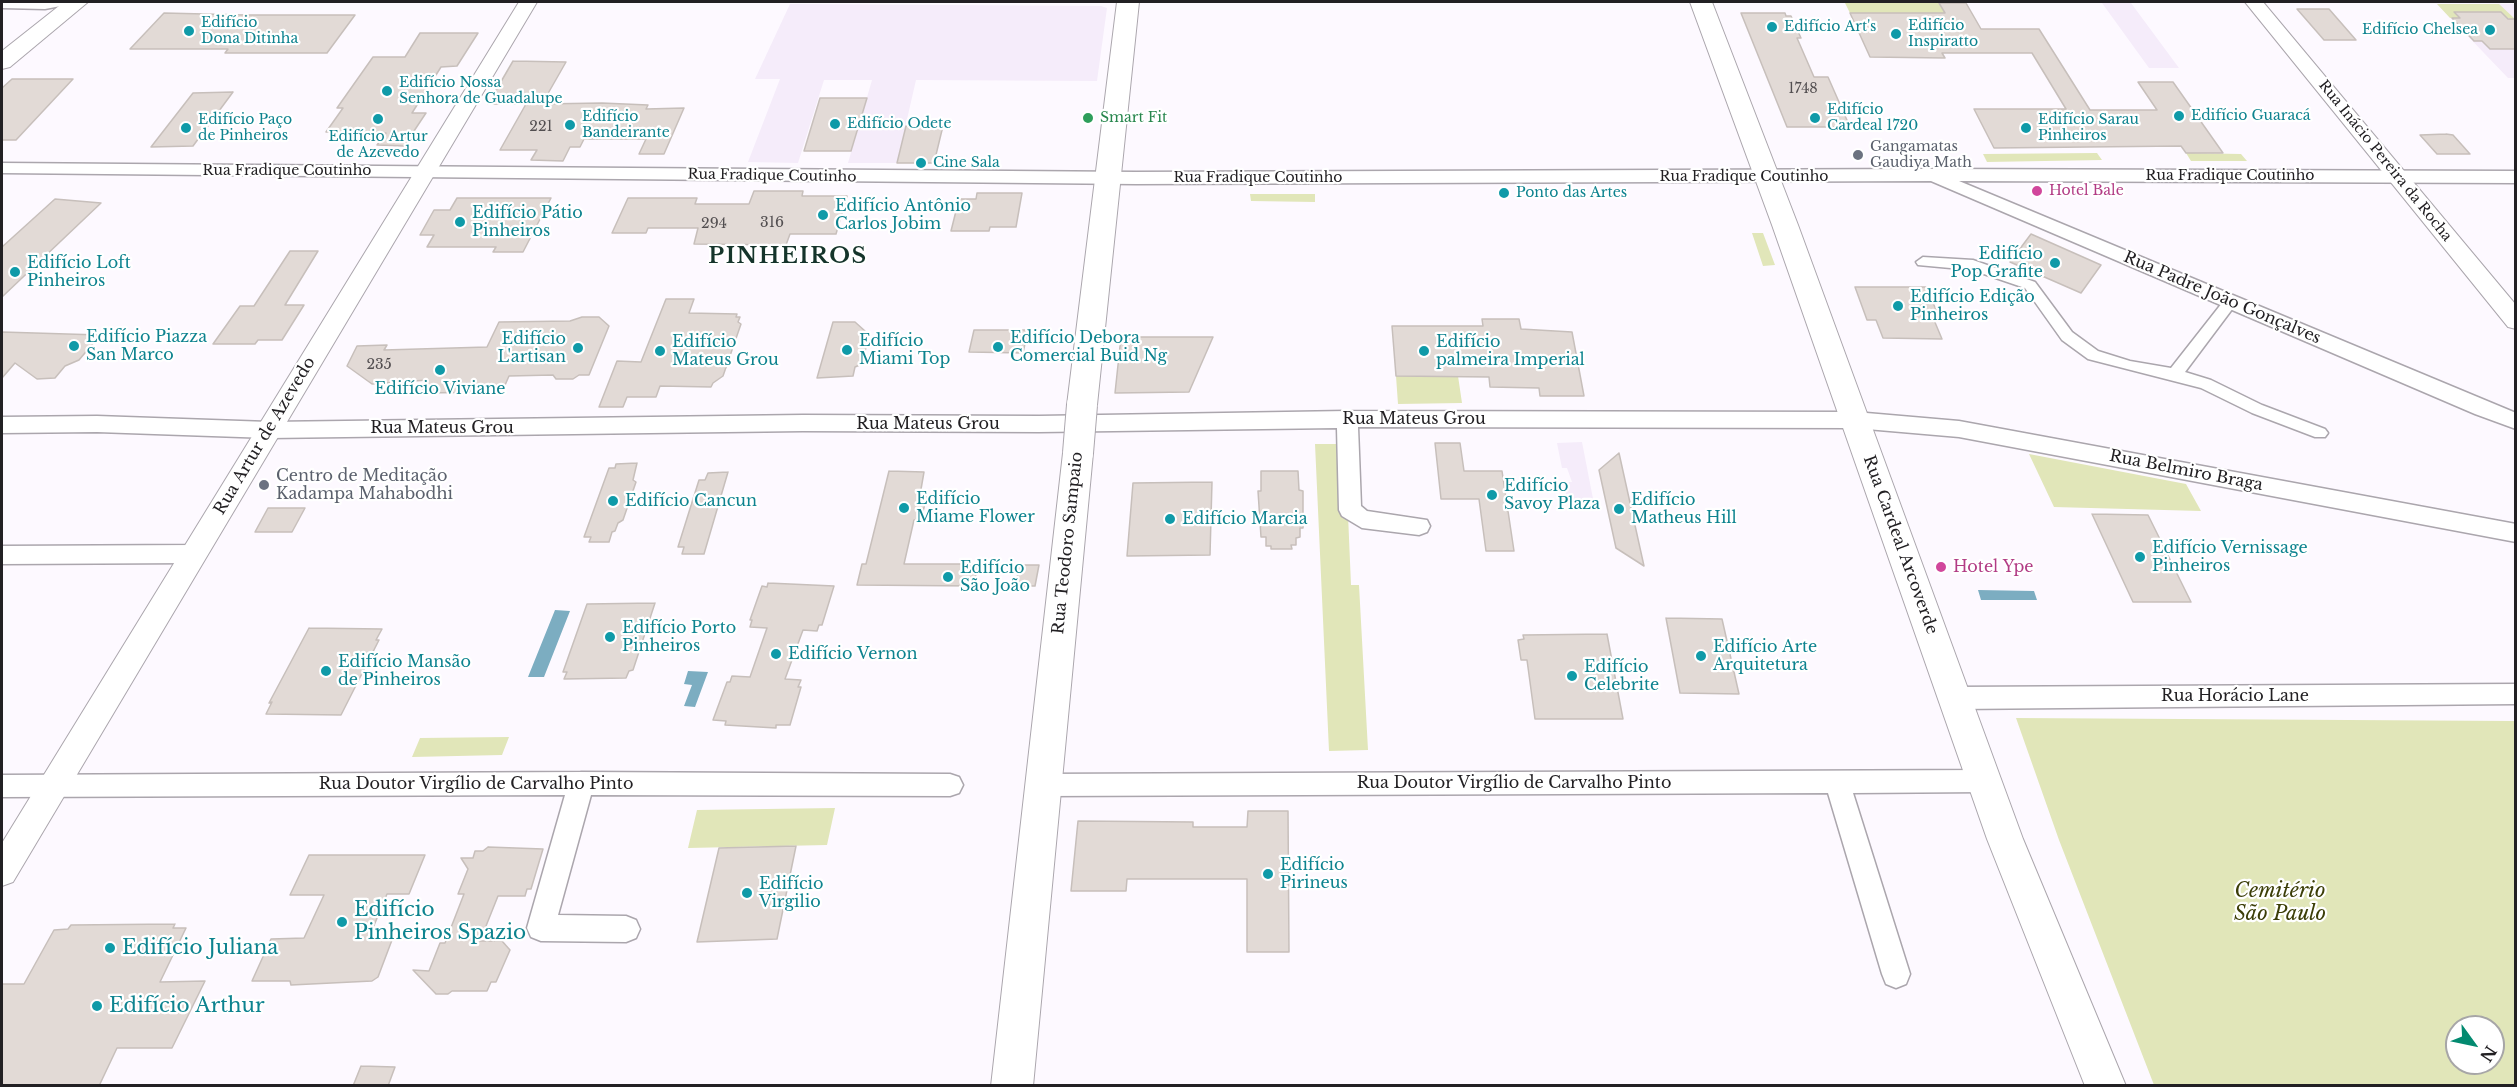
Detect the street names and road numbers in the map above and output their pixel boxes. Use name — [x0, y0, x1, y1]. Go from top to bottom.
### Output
street label: Rua Inácio Pereira da Rocha — [2315, 77, 2455, 245]
street label: Rua Fradique Coutinho — [203, 163, 371, 179]
street label: Rua Fradique Coutinho — [687, 166, 857, 186]
street label: Rua Fradique Coutinho — [2146, 168, 2314, 184]
street label: Rua Fradique Coutinho — [1660, 169, 1828, 185]
street label: Rua Fradique Coutinho — [1174, 170, 1342, 186]
street label: Rua Padre João Gonçalves — [2120, 248, 2324, 348]
street label: Rua Artur de Azevedo — [210, 354, 320, 518]
street label: Rua Mateus Grou — [1342, 409, 1486, 429]
street label: Rua Mateus Grou — [856, 414, 1000, 434]
street label: Rua Mateus Grou — [370, 418, 514, 438]
street label: Rua Belmiro Braga — [2108, 447, 2264, 495]
street label: Rua Teodoro Sampaio — [1049, 451, 1087, 635]
street label: Rua Cardeal Arcoverde — [1859, 453, 1941, 637]
street label: Rua Horácio Lane — [2161, 686, 2309, 706]
street label: Rua Doutor Virgílio de Carvalho Pinto — [1357, 773, 1671, 793]
street label: Rua Doutor Virgílio de Carvalho Pinto — [319, 774, 633, 794]

